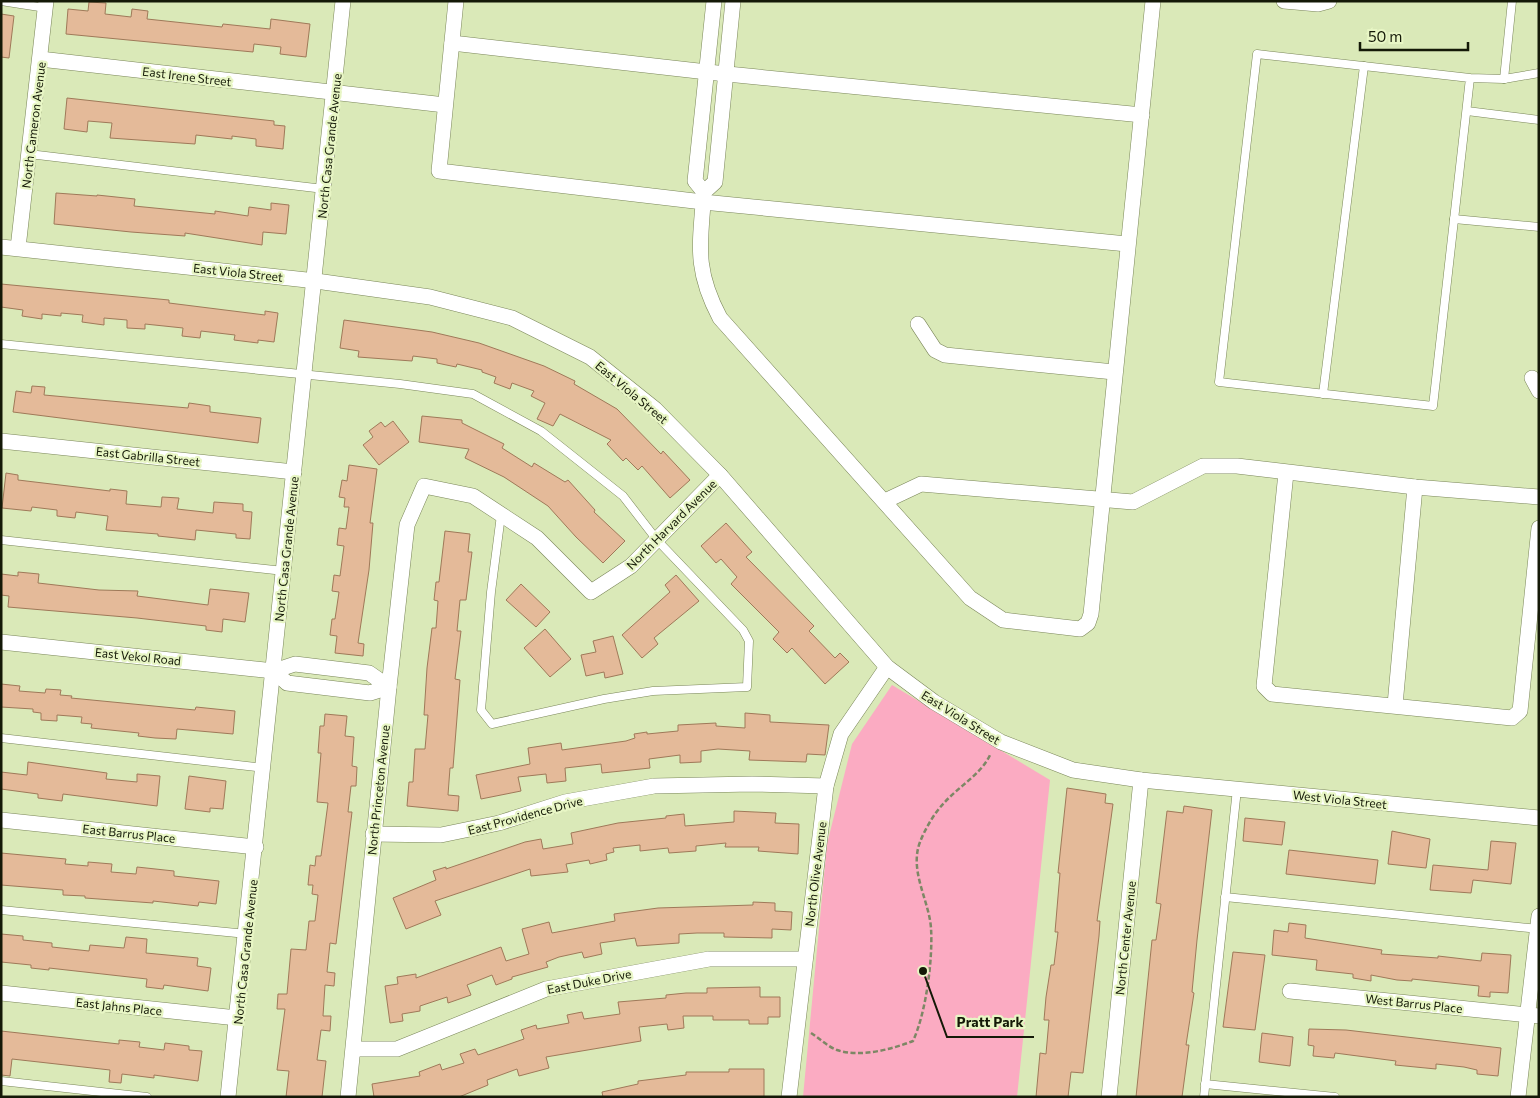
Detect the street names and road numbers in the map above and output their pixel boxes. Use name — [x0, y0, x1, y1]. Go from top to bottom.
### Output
street label: North Cameron Avenue — [18, 61, 48, 189]
street label: East Irene Street — [142, 64, 232, 88]
street label: North Casa Grande Avenue — [314, 73, 344, 219]
street label: East Viola Street — [192, 260, 284, 284]
street label: East Viola Street — [593, 358, 671, 426]
street label: East Gabrilla Street — [95, 444, 201, 468]
street label: North Casa Grande Avenue — [271, 476, 301, 622]
street label: North Harvard Avenue — [623, 476, 719, 572]
street label: East Vekol Road — [94, 645, 182, 667]
street label: East Viola Street — [919, 687, 1003, 747]
street label: North Princeton Avenue — [364, 724, 392, 856]
street label: West Viola Street — [1292, 787, 1388, 811]
street label: East Providence Drive — [466, 793, 584, 837]
street label: East Barrus Place — [82, 821, 176, 845]
street label: North Olive Avenue — [802, 821, 828, 927]
street label: North Casa Grande Avenue — [230, 879, 260, 1025]
street label: North Center Avenue — [1112, 880, 1138, 996]
street label: East Duke Drive — [546, 966, 632, 996]
street label: West Barrus Place — [1365, 991, 1463, 1015]
street label: East Jahns Place — [75, 995, 163, 1018]

